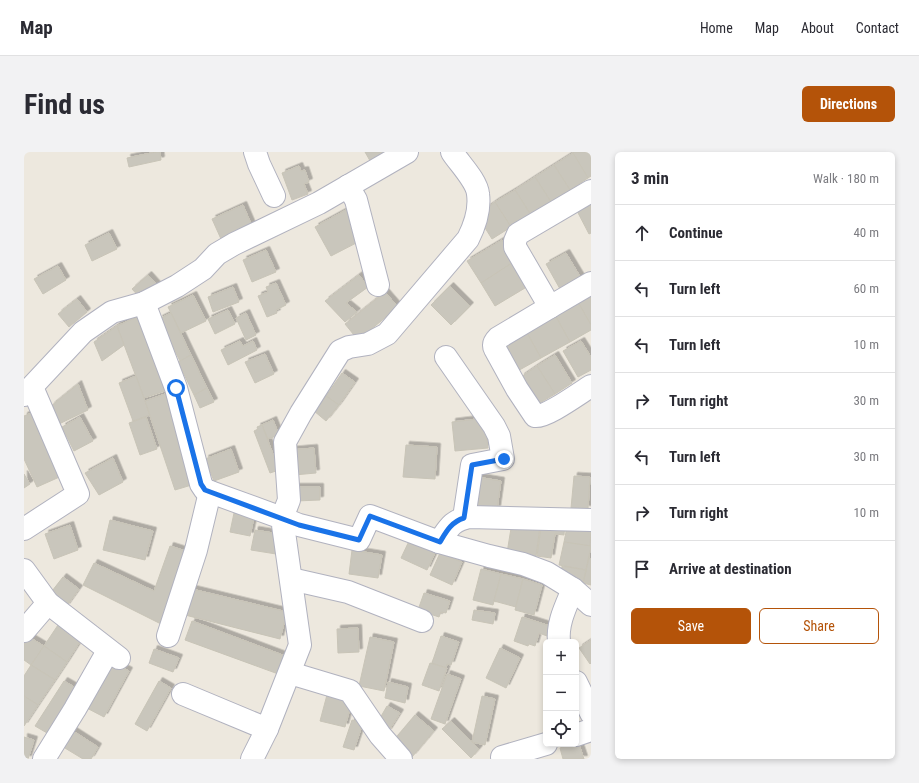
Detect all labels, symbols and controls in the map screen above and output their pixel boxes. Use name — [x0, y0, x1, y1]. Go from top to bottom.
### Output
text: Map — [20, 16, 53, 39]
text: Home — [700, 20, 733, 36]
text: Map — [755, 20, 779, 36]
text: About — [801, 20, 834, 36]
text: Contact — [856, 20, 899, 36]
button: Directions — [802, 86, 895, 122]
text: Find us — [24, 88, 105, 121]
text: 3 min — [631, 168, 669, 188]
text: Walk · 180 m — [813, 171, 879, 186]
icon: ahead — [631, 222, 653, 244]
text: Continue — [669, 224, 723, 242]
text: 40 m — [853, 225, 879, 240]
icon: left — [631, 278, 653, 300]
text: Turn left — [669, 280, 720, 298]
text: 60 m — [853, 281, 879, 296]
icon: left — [631, 334, 653, 356]
text: Turn left — [669, 336, 720, 354]
text: 10 m — [853, 337, 879, 352]
route start — [167, 379, 185, 397]
icon: right — [631, 390, 653, 412]
text: Turn right — [669, 392, 728, 410]
text: 30 m — [853, 393, 879, 408]
icon: left — [631, 446, 653, 468]
text: Turn left — [669, 448, 720, 466]
text: 30 m — [853, 449, 879, 464]
route end — [495, 450, 513, 468]
icon: right — [631, 502, 653, 524]
text: Turn right — [669, 504, 728, 522]
text: 10 m — [853, 505, 879, 520]
icon: arrive — [631, 558, 653, 580]
text: Arrive at destination — [669, 560, 792, 578]
button: Save — [631, 608, 751, 644]
button: Share — [759, 608, 879, 644]
map controls — [543, 639, 579, 747]
button: + — [543, 639, 579, 675]
button: − — [543, 675, 579, 711]
button: locate — [543, 711, 579, 747]

